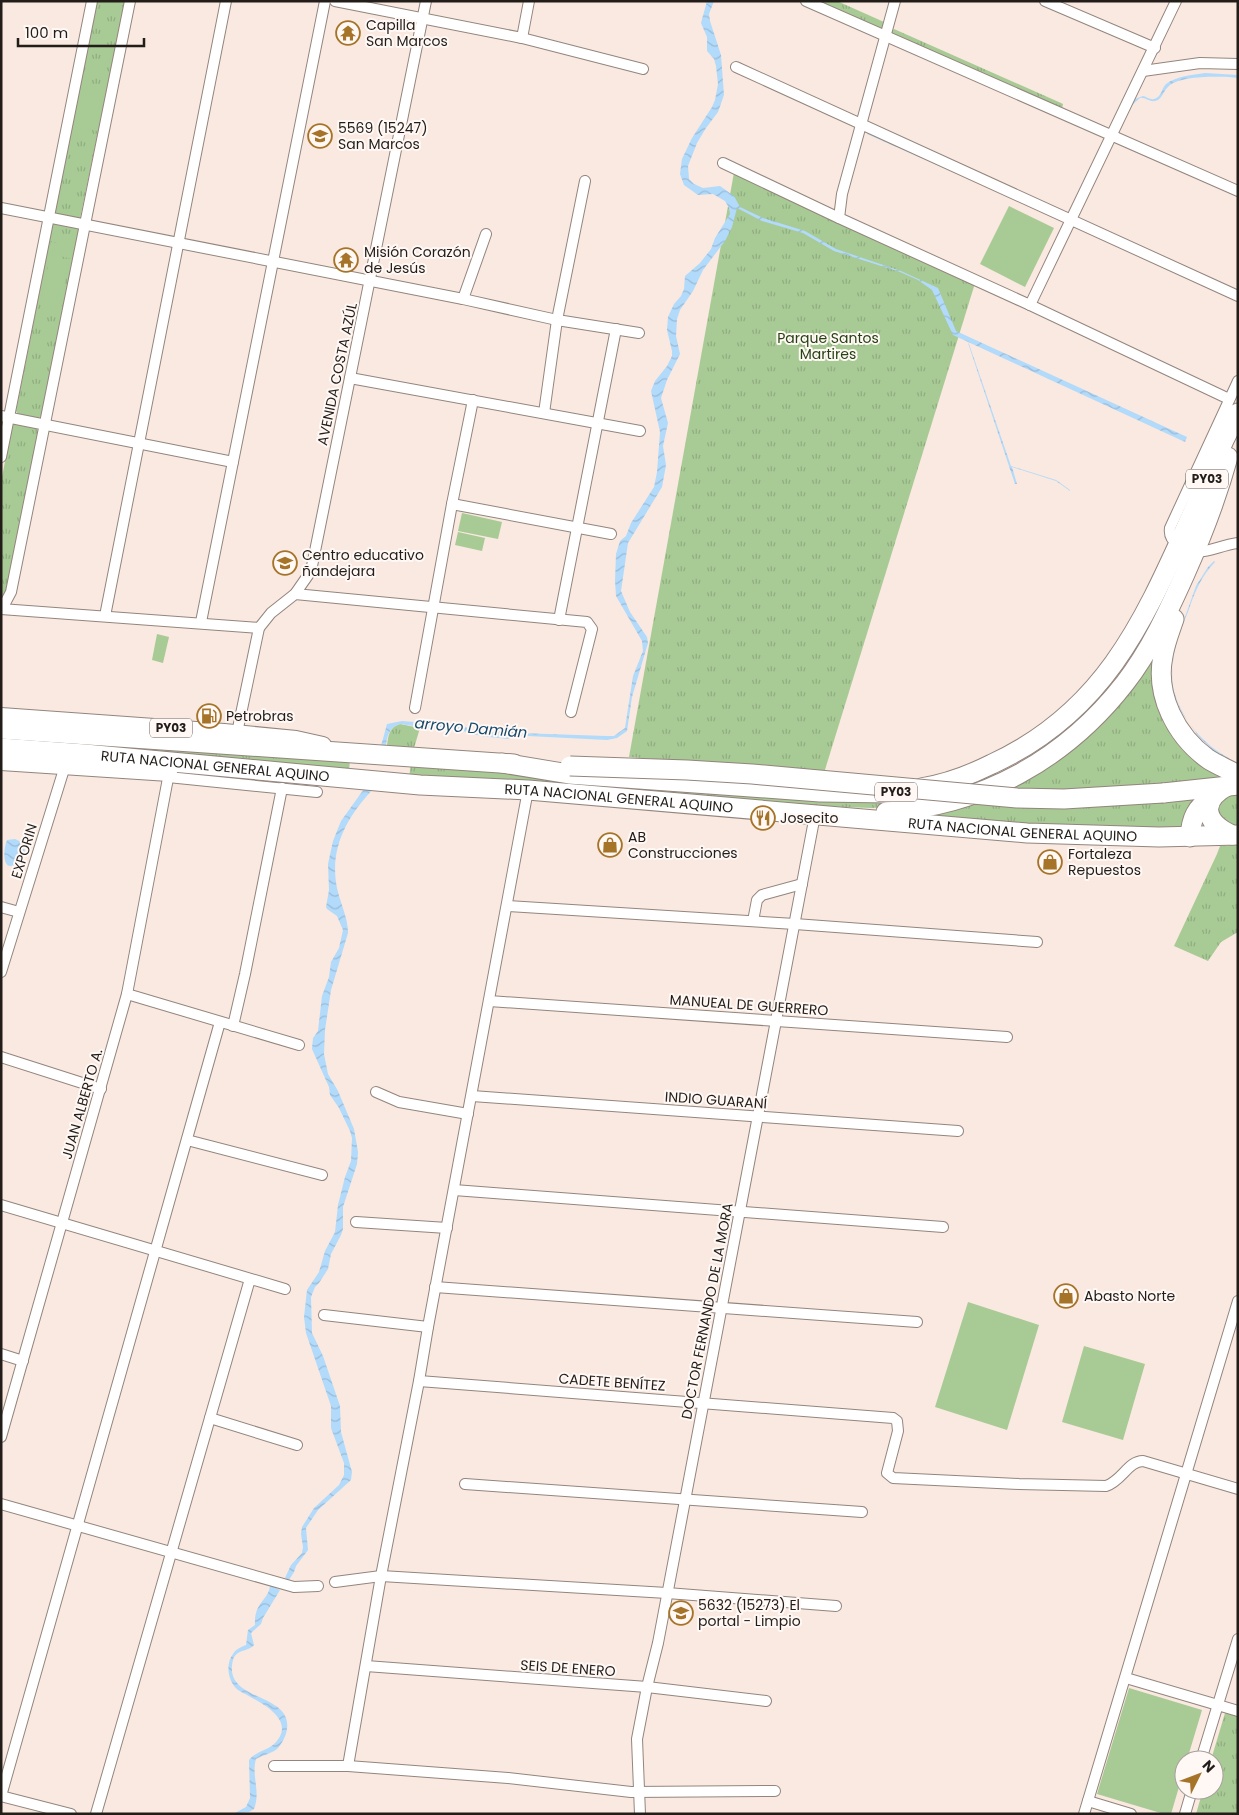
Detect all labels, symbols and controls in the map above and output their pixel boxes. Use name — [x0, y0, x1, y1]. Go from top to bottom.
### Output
scale bar — [18, 15, 144, 47]
place label: Capilla San Marcos — [366, 15, 448, 51]
temple icon: Capilla San Marcos — [335, 20, 361, 46]
text: 100 m — [25, 22, 68, 43]
place label: 5569 (15247) San Marcos — [338, 118, 428, 154]
school or university icon: 5569 (15247) San Marcos — [307, 123, 333, 149]
place label: Misión Corazón de Jesús — [364, 242, 471, 278]
temple icon: Misión Corazón de Jesús — [333, 247, 359, 273]
street label: AVENIDA COSTA AZÚL — [312, 301, 362, 447]
park label: Parque Santos Martires — [777, 328, 879, 364]
road number: PY03 — [1186, 469, 1228, 488]
place label: Centro educativo ñandejara — [302, 545, 424, 581]
school or university icon: Centro educativo ñandejara — [272, 550, 298, 576]
fuel station icon: Petrobras — [196, 703, 222, 729]
place label: Petrobras — [226, 706, 294, 726]
water label: arroyo Damián — [414, 712, 528, 743]
road number: PY03 — [150, 718, 192, 738]
street label: RUTA NACIONAL GENERAL AQUINO — [100, 746, 330, 787]
street label: RUTA NACIONAL GENERAL AQUINO — [504, 779, 734, 818]
road number: PY03 — [875, 782, 917, 802]
restaurant icon: Josecito — [750, 805, 776, 831]
place label: Josecito — [780, 808, 838, 828]
street label: RUTA NACIONAL GENERAL AQUINO — [907, 813, 1137, 846]
street label: EXPORIN — [6, 821, 42, 881]
place label: AB Construcciones — [628, 827, 738, 863]
shop icon: AB Construcciones — [597, 832, 623, 858]
place label: Fortaleza Repuestos — [1068, 844, 1141, 880]
shop icon: Fortaleza Repuestos — [1037, 849, 1063, 875]
street label: MANUEAL DE GUERRERO — [669, 989, 829, 1021]
street label: JUAN ALBERTO A. — [57, 1046, 107, 1162]
street label: INDIO GUARANÍ — [664, 1086, 768, 1114]
street label: DOCTOR FERNANDO DE LA MORA — [676, 1201, 738, 1421]
shop icon: Abasto Norte — [1053, 1283, 1079, 1309]
place label: Abasto Norte — [1084, 1286, 1176, 1306]
street label: CADETE BENÍTEZ — [558, 1368, 666, 1396]
place label: 5632 (15273) El portal - Limpio — [698, 1595, 801, 1631]
school or university icon: 5632 (15273) El portal - Limpio — [668, 1600, 694, 1626]
street label: SEIS DE ENERO — [520, 1655, 616, 1681]
north arrow — [1174, 1750, 1224, 1800]
text: N — [1198, 1756, 1220, 1777]

